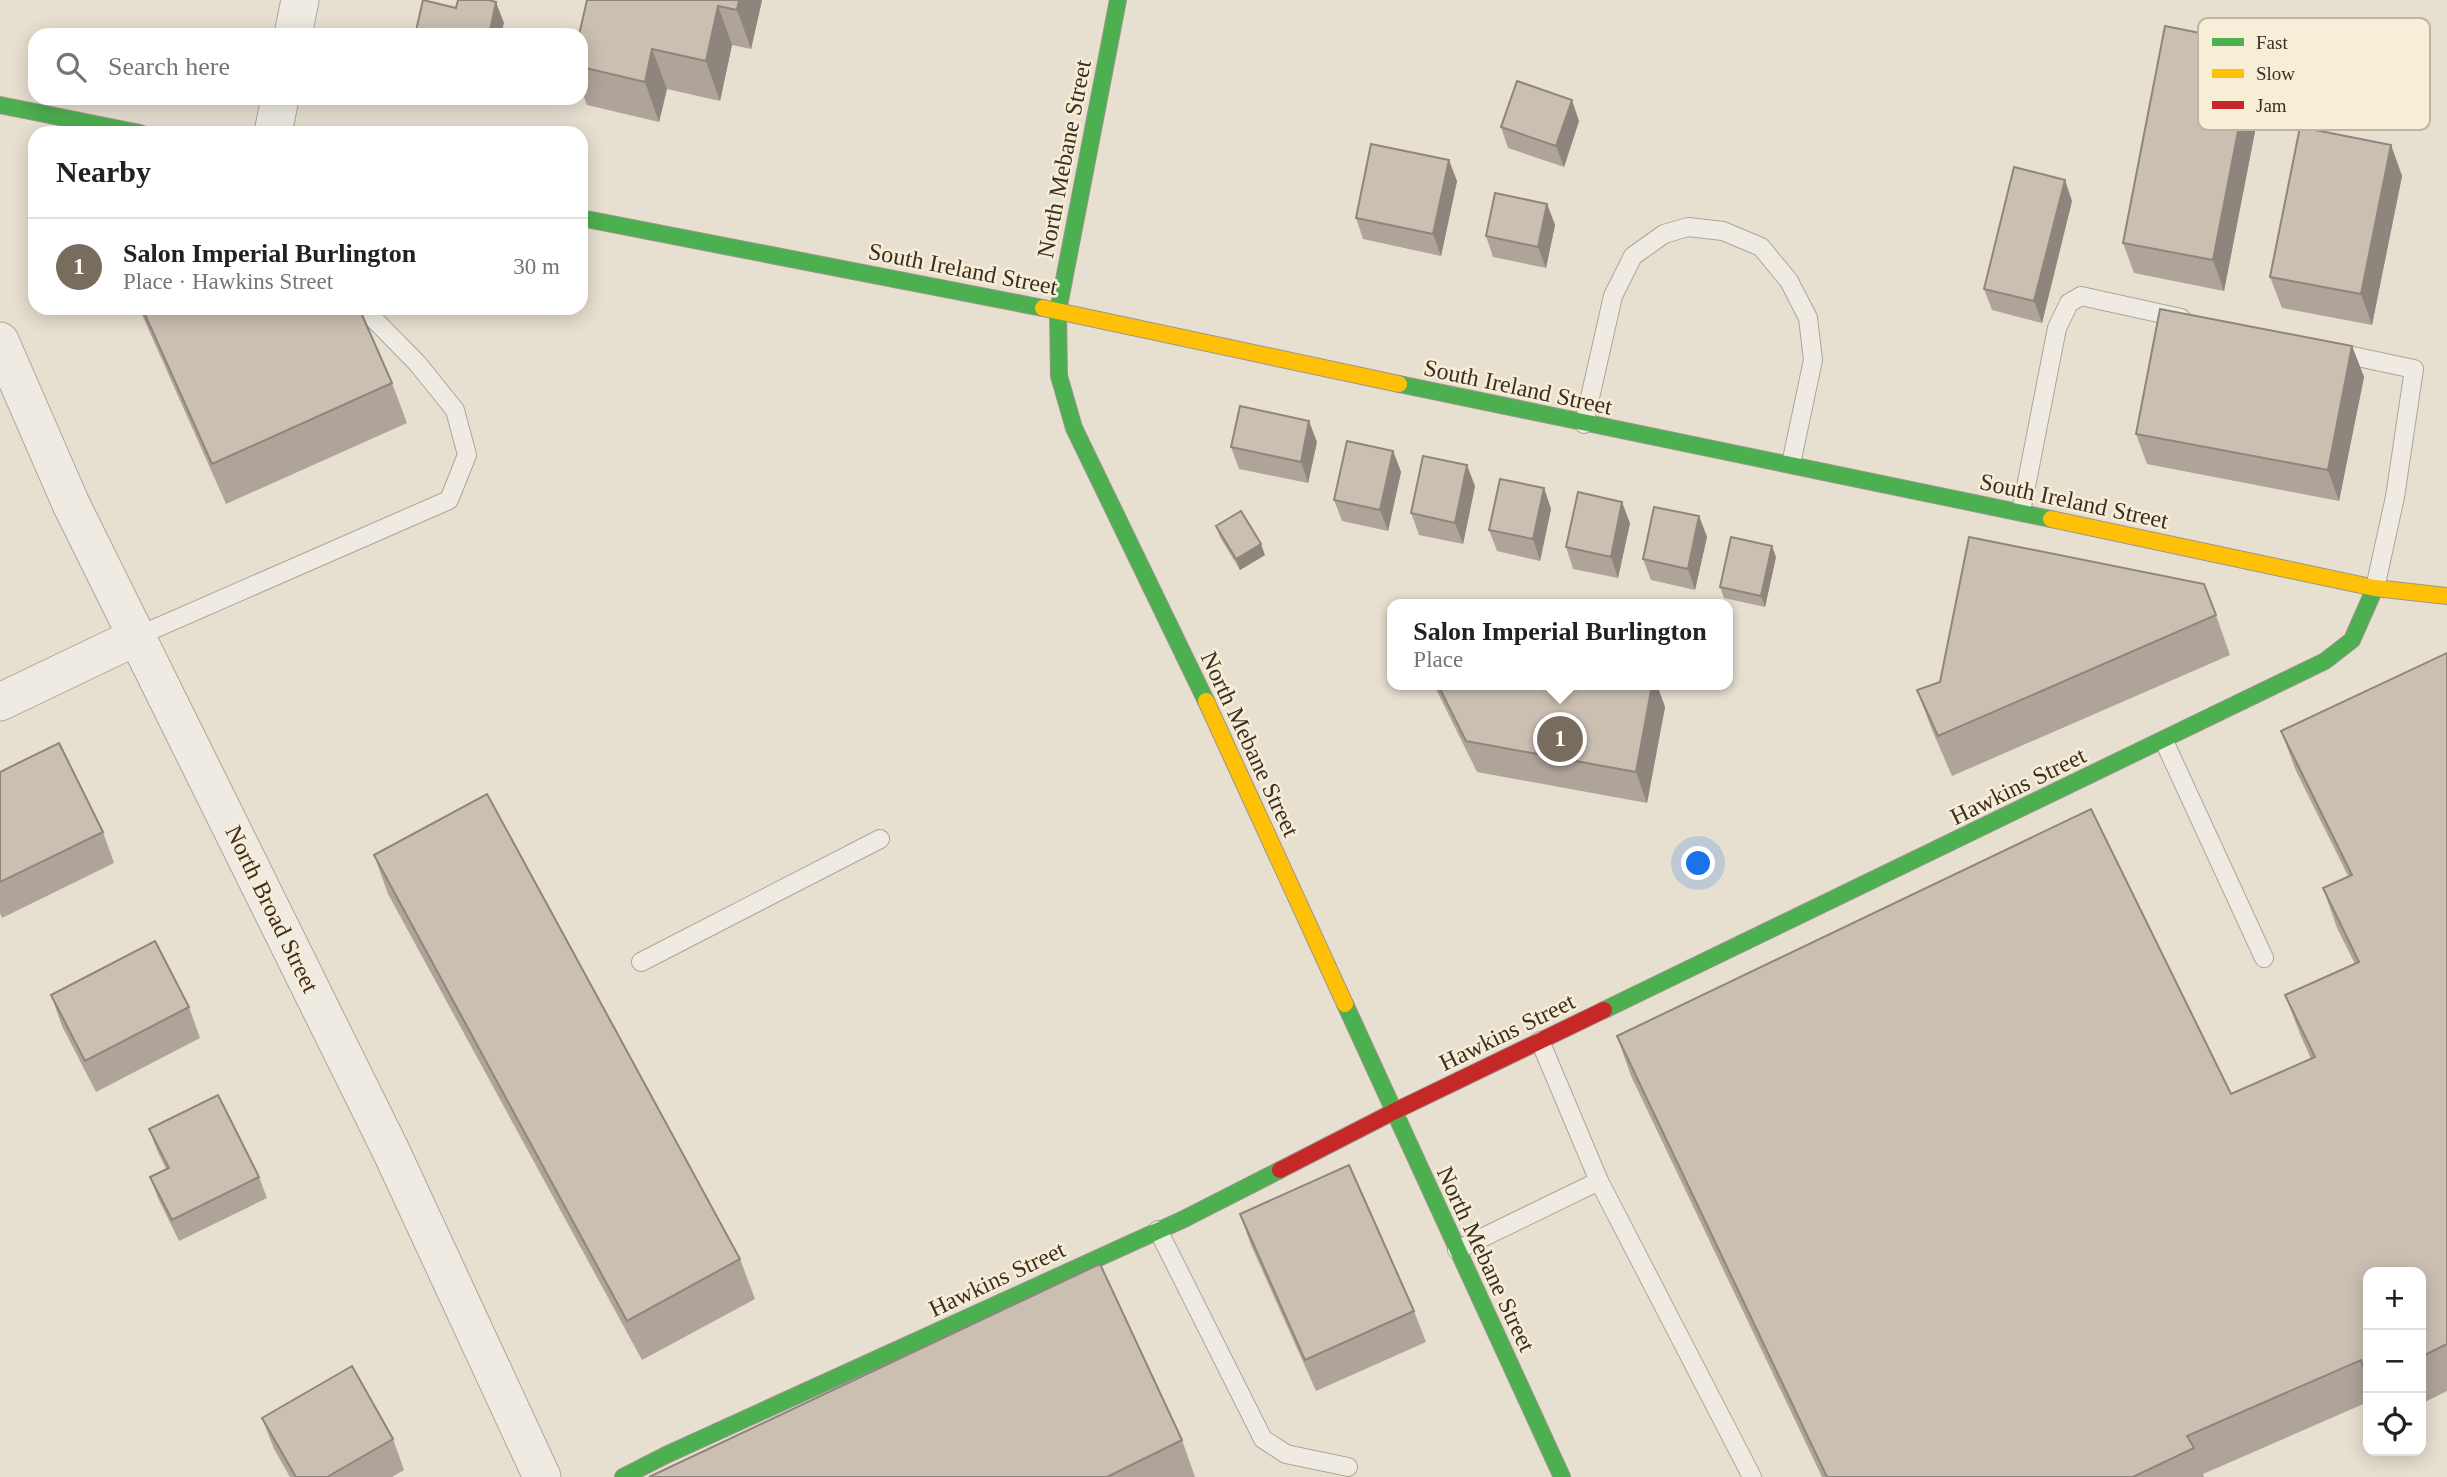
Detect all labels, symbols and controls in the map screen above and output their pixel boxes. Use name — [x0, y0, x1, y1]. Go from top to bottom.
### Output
legend — [2198, 18, 2430, 130]
search box — [28, 28, 588, 105]
text: Fast — [2256, 32, 2288, 53]
icon: search — [52, 48, 90, 86]
text: Search here — [108, 52, 230, 81]
street label: North Mebane Street — [1032, 57, 1096, 260]
text: Slow — [2256, 63, 2295, 84]
text: Jam — [2256, 95, 2287, 116]
text: Nearby — [56, 155, 151, 188]
street label: South Ireland Street — [866, 238, 1060, 300]
text: Salon Imperial Burlington — [123, 239, 416, 268]
text: 1 — [73, 254, 85, 279]
text: 30 m — [513, 254, 560, 279]
text: Place · Hawkins Street — [123, 269, 333, 294]
street label: South Ireland Street — [1421, 354, 1615, 420]
street label: South Ireland Street — [1977, 468, 2171, 534]
popup — [1387, 599, 1733, 690]
text: Salon Imperial Burlington — [1413, 617, 1707, 646]
street label: North Mebane Street — [1196, 647, 1304, 841]
text: Place — [1413, 647, 1463, 672]
pin: 1 — [1537, 713, 1583, 765]
street label: Hawkins Street — [1946, 742, 2090, 830]
street label: North Broad Street — [220, 821, 324, 997]
your location — [1681, 846, 1715, 880]
street label: Hawkins Street — [1435, 988, 1579, 1076]
street label: North Mebane Street — [1432, 1162, 1540, 1356]
street label: Hawkins Street — [925, 1236, 1070, 1322]
map controls — [2363, 1267, 2426, 1456]
button: + — [2363, 1267, 2426, 1330]
button: − — [2363, 1330, 2426, 1393]
button: locate — [2363, 1393, 2426, 1456]

